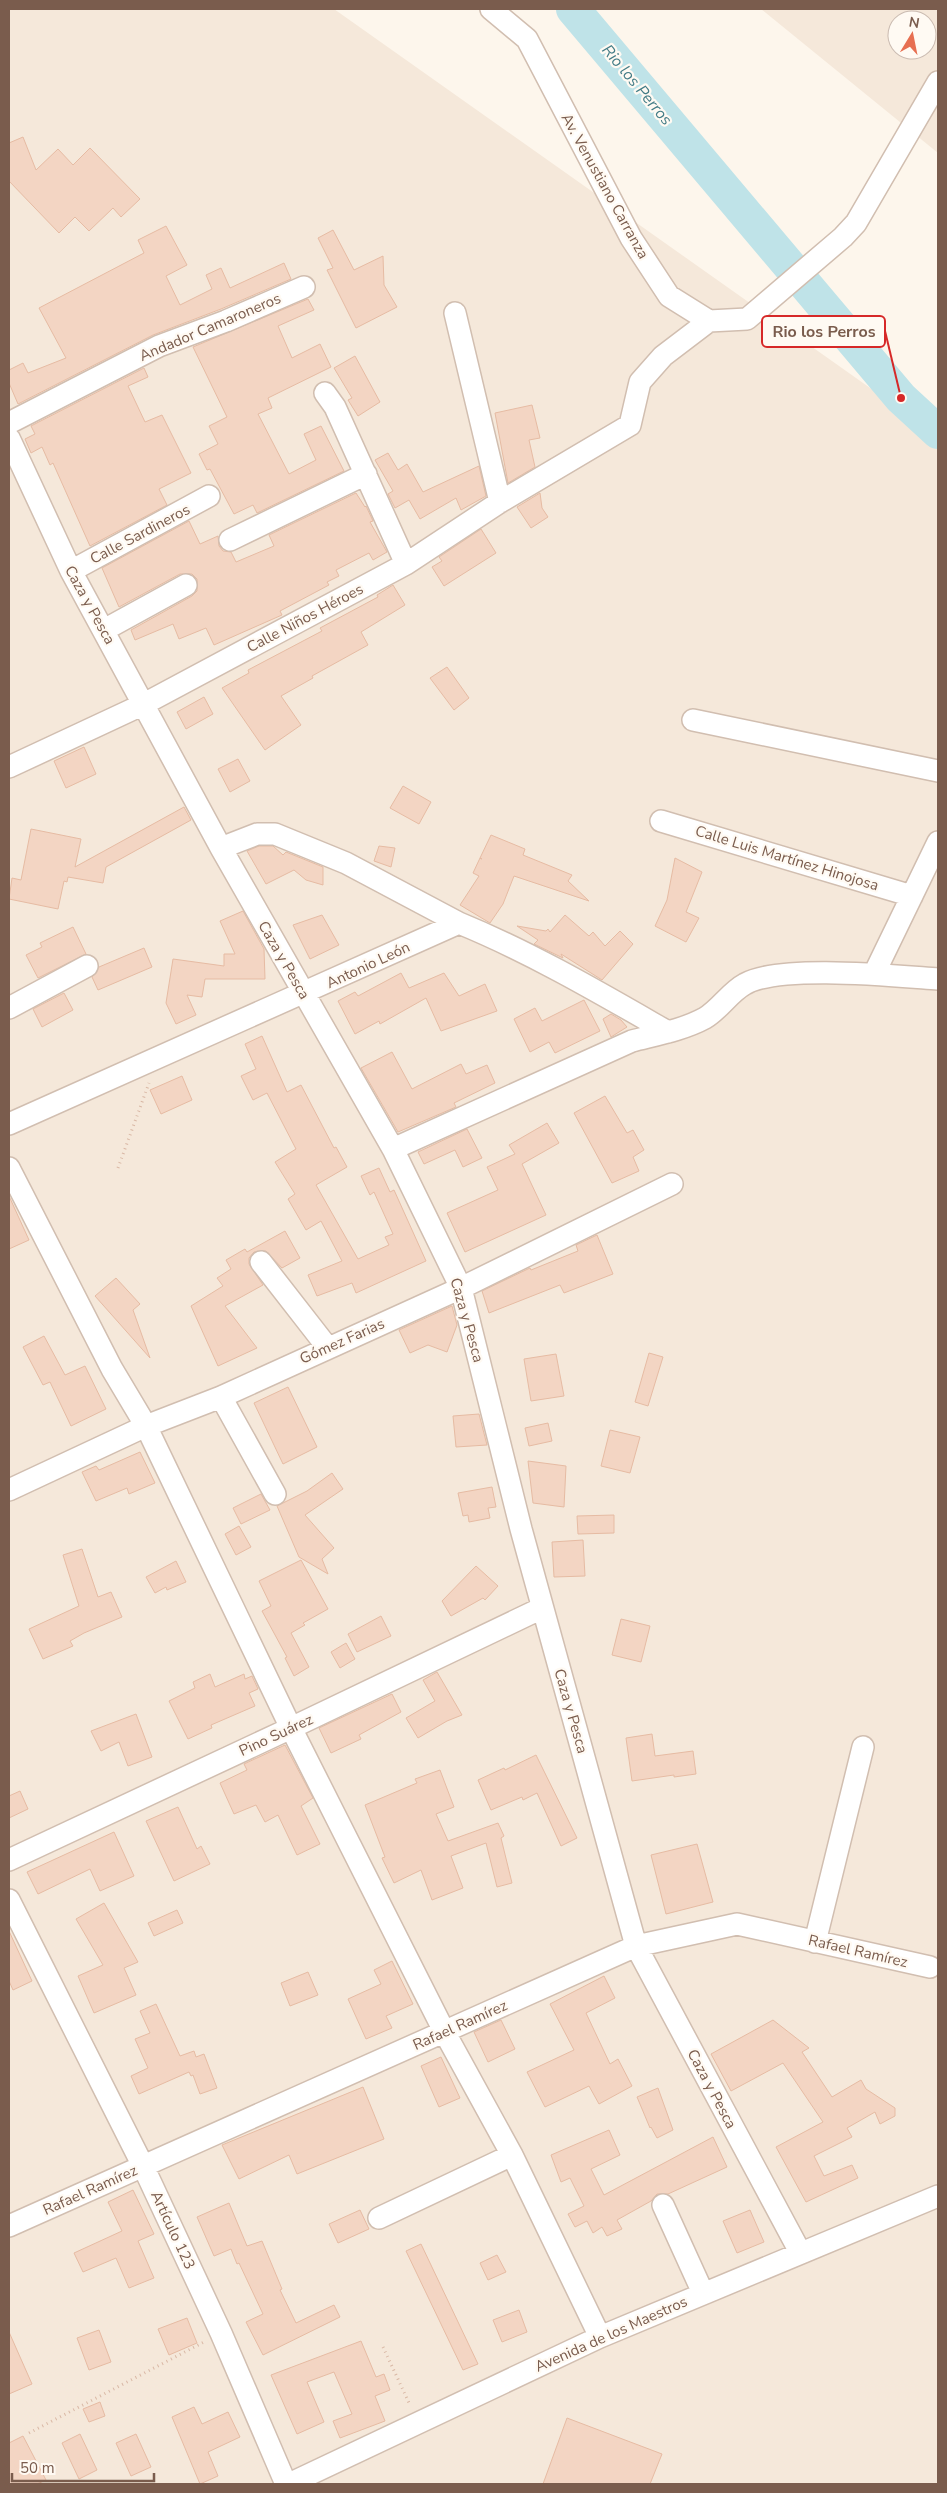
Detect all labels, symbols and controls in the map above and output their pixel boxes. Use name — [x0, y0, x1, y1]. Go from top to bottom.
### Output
north arrow — [887, 10, 937, 60]
text: N — [907, 12, 921, 33]
water label: Rio los Perros — [597, 40, 677, 130]
street label: Av. Venustiano Carranza — [557, 110, 653, 262]
street label: Andador Camaroneros — [136, 288, 284, 366]
callout: Rio los Perros — [762, 316, 885, 347]
text: Rio los Perros — [772, 321, 876, 343]
street label: Calle Sardineros — [87, 499, 193, 569]
street label: Caza y Pesca — [60, 562, 120, 648]
street label: Calle Niños Héroes — [243, 579, 367, 657]
street label: Calle Luis Martínez Hinojosa — [693, 821, 881, 895]
street label: Caza y Pesca — [254, 917, 314, 1003]
street label: Antonio León — [323, 937, 413, 993]
street label: Caza y Pesca — [445, 1275, 489, 1365]
street label: Gómez Farias — [297, 1313, 387, 1369]
street label: Caza y Pesca — [549, 1666, 593, 1756]
street label: Pino Suárez — [236, 1709, 316, 1761]
street label: Rafael Ramírez — [806, 1930, 910, 1972]
street label: Rafael Ramírez — [410, 1995, 511, 2055]
street label: Caza y Pesca — [683, 2046, 741, 2132]
street label: Rafael Ramírez — [40, 2160, 141, 2220]
street label: Artículo 123 — [146, 2188, 200, 2272]
street label: Avenida de los Maestros — [532, 2291, 690, 2377]
scale bar — [12, 2450, 155, 2482]
text: 50 m — [20, 2458, 55, 2478]

